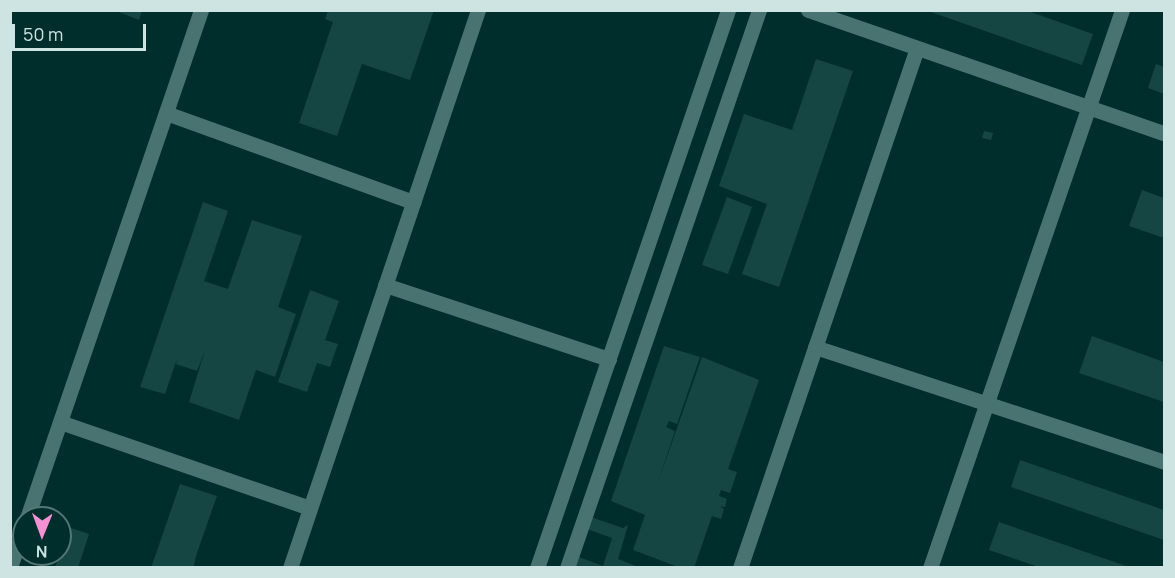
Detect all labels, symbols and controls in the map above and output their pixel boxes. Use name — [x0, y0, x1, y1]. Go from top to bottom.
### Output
scale bar — [15, 12, 148, 50]
text: 50 m — [23, 22, 63, 46]
north arrow — [12, 506, 72, 566]
text: N — [36, 541, 48, 563]

